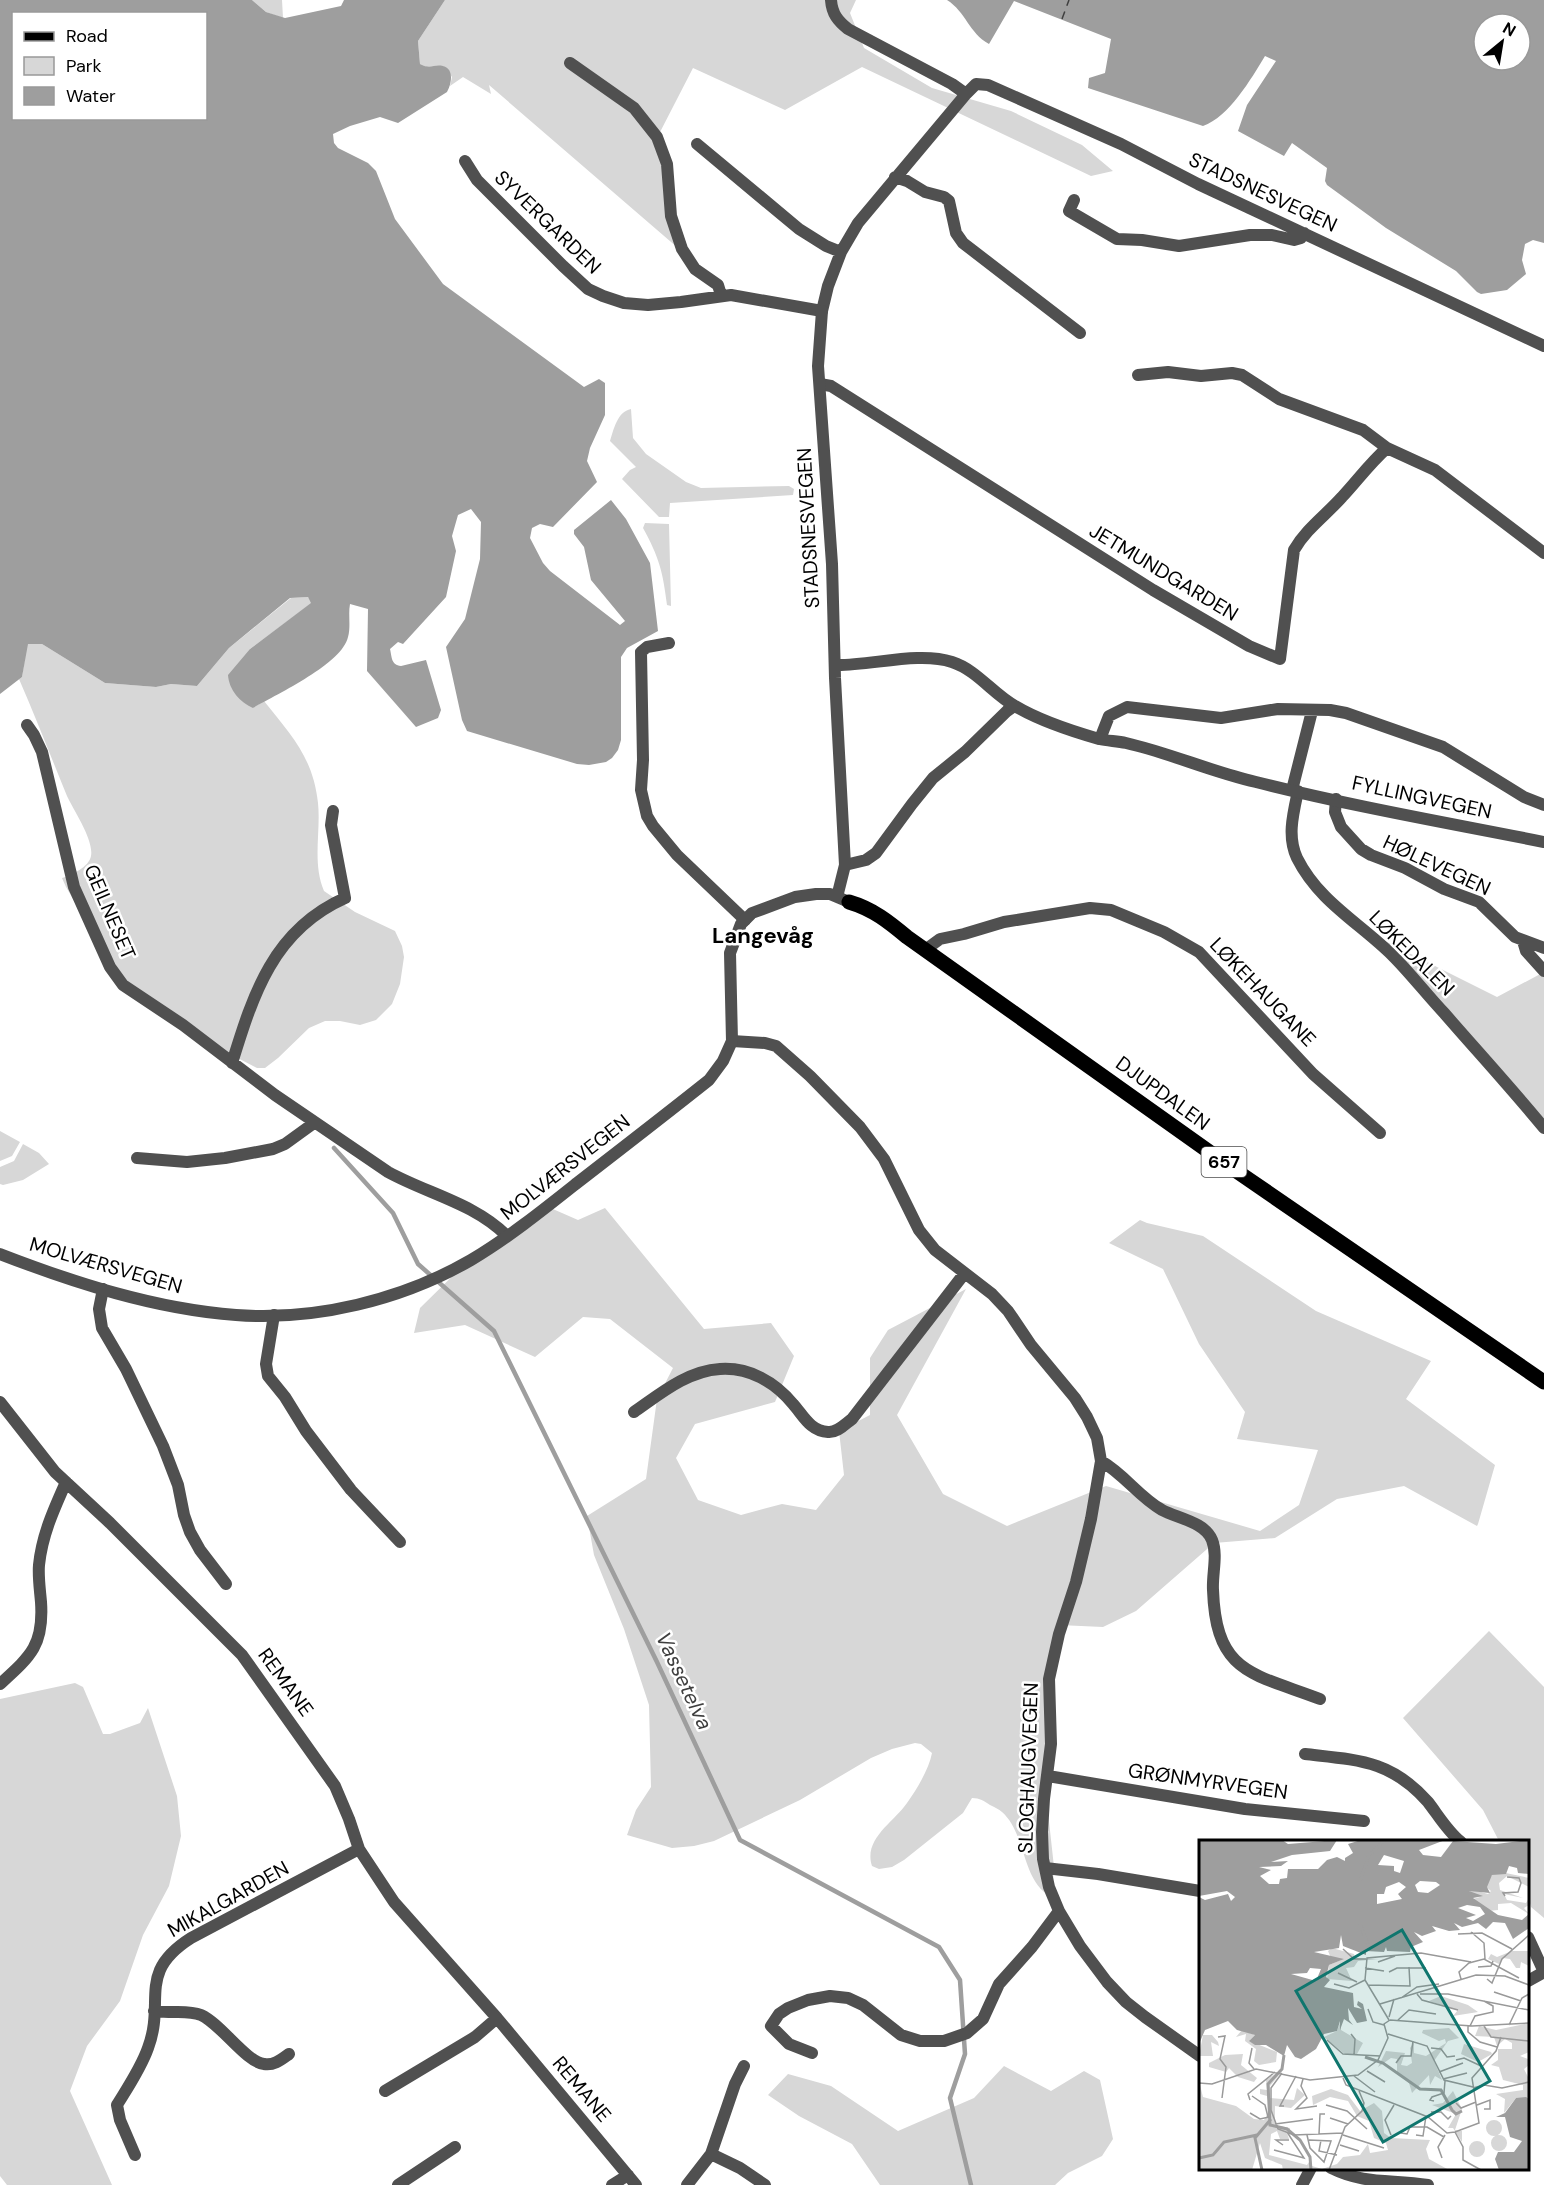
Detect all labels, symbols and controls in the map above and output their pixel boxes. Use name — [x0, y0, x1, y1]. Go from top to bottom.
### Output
legend — [12, 12, 207, 120]
north arrow — [1472, 12, 1532, 72]
text: N — [1499, 17, 1520, 41]
text: Road — [66, 24, 108, 48]
text: Park — [66, 54, 102, 78]
text: Water — [66, 84, 116, 108]
street label: STADSNESVEGEN — [1185, 146, 1341, 238]
street label: SYVERGARDEN — [489, 165, 607, 279]
street label: STADSNESVEGEN — [791, 447, 825, 609]
street label: JETMUNDGARDEN — [1085, 517, 1243, 627]
street label: FYLLINGVEGEN — [1350, 770, 1494, 824]
street label: HØLEVEGEN — [1379, 829, 1495, 901]
street label: GEILNESET — [78, 860, 142, 964]
street label: LØKEDALEN — [1364, 905, 1460, 1001]
district label: Langevåg — [712, 921, 814, 950]
street label: LØKEHAUGANE — [1204, 932, 1322, 1052]
street label: DJUPDALEN — [1111, 1050, 1215, 1136]
street label: MOLVÆRSVEGEN — [495, 1108, 635, 1226]
road number: 657 — [1202, 1147, 1246, 1177]
street label: MOLVÆRSVEGEN — [27, 1231, 185, 1299]
water label: Vassetelva — [649, 1628, 719, 1734]
street label: REMANE — [252, 1643, 320, 1721]
street label: SLOGHAUGVEGEN — [1012, 1682, 1044, 1854]
street label: GRØNMYRVEGEN — [1126, 1757, 1290, 1805]
inset map — [1199, 1840, 1529, 2170]
street label: MIKALGARDEN — [163, 1855, 293, 1943]
street label: REMANE — [547, 2051, 617, 2127]

